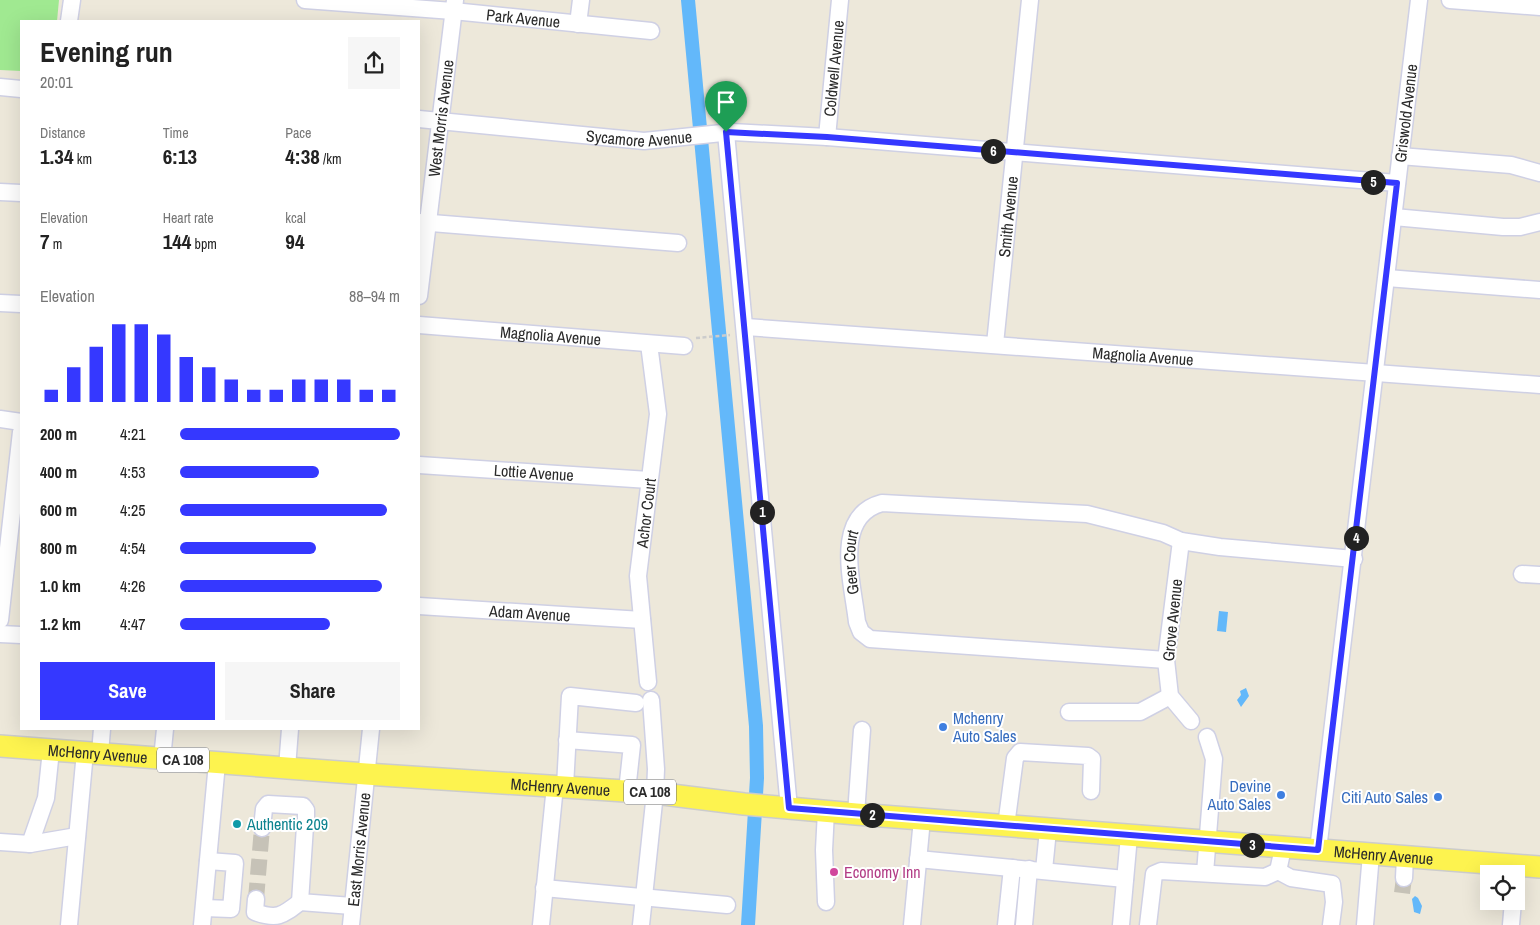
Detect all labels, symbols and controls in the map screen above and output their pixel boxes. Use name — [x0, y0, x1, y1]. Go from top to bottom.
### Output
street label: Park Avenue — [485, 3, 561, 33]
street label: Coldwell Avenue — [818, 19, 849, 118]
text: Evening run — [40, 33, 173, 71]
button: share — [348, 37, 400, 89]
street label: West Morris Avenue — [423, 59, 459, 178]
street label: Griswold Avenue — [1389, 63, 1422, 164]
text: 20:01 — [40, 71, 73, 93]
pin — [705, 81, 747, 132]
icon: arrive — [712, 88, 740, 116]
text: Distance — [40, 124, 85, 142]
text: Time — [163, 124, 189, 142]
text: Pace — [285, 124, 312, 142]
street label: Sycamore Avenue — [585, 124, 693, 152]
pin: 6 — [980, 138, 1006, 164]
text: 1.34 — [40, 142, 74, 171]
text: 6:13 — [163, 142, 197, 171]
text: 4:38 — [285, 142, 320, 171]
text: 6 — [990, 142, 997, 160]
text: km — [74, 150, 92, 168]
text: /km — [320, 150, 341, 168]
pin: 5 — [1360, 170, 1386, 194]
text: 5 — [1370, 173, 1377, 191]
street label: Smith Avenue — [993, 175, 1023, 258]
text: Elevation — [40, 209, 88, 227]
text: Heart rate — [163, 209, 214, 227]
text: kcal — [285, 209, 306, 227]
text: 7 — [40, 227, 50, 256]
text: 144 — [163, 227, 191, 256]
text: 94 — [285, 227, 304, 256]
text: m — [50, 235, 62, 253]
text: bpm — [191, 235, 217, 253]
text: Elevation — [40, 285, 95, 307]
text: 88–94 m — [349, 285, 400, 307]
street label: Magnolia Avenue — [499, 320, 602, 350]
street label: Magnolia Avenue — [1092, 341, 1194, 371]
text: 200 m — [40, 423, 77, 445]
text: 4:21 — [120, 423, 146, 445]
street label: Lottie Avenue — [493, 459, 574, 486]
text: 400 m — [40, 461, 77, 483]
text: 4:53 — [120, 461, 146, 483]
street label: Achor Court — [630, 476, 661, 550]
text: 600 m — [40, 499, 77, 521]
text: 4:25 — [120, 499, 146, 521]
pin: 1 — [750, 500, 774, 524]
text: 1 — [759, 503, 766, 521]
pin: 4 — [1344, 526, 1368, 550]
street label: Geer Court — [838, 527, 864, 596]
text: 4 — [1353, 529, 1360, 547]
text: 800 m — [40, 537, 77, 559]
text: 4:54 — [120, 537, 146, 559]
text: 1.0 km — [40, 575, 81, 597]
text: 4:26 — [120, 575, 146, 597]
street label: Grove Avenue — [1157, 578, 1187, 662]
street label: Adam Avenue — [487, 599, 571, 626]
text: 1.2 km — [40, 613, 81, 635]
text: 4:47 — [120, 613, 146, 635]
button: Save — [40, 662, 215, 720]
button: Share — [225, 662, 400, 720]
place label: Mchenry Auto Sales — [952, 707, 1016, 747]
marker: Mchenry Auto Sales — [937, 721, 949, 733]
street label: McHenry Avenue — [47, 739, 148, 768]
road number: CA 108 — [157, 748, 209, 772]
street label: McHenry Avenue — [510, 773, 611, 801]
place label: Devine Auto Sales — [1207, 775, 1271, 815]
road number: CA 108 — [624, 780, 676, 804]
place label: Citi Auto Sales — [1341, 786, 1428, 808]
marker: Devine Auto Sales — [1275, 789, 1287, 801]
street label: East Morris Avenue — [342, 791, 375, 907]
marker: Citi Auto Sales — [1432, 791, 1444, 803]
pin: 2 — [860, 802, 884, 828]
text: 2 — [869, 806, 876, 824]
place label: Authentic 209 — [246, 813, 328, 835]
marker: Authentic 209 — [231, 818, 243, 830]
pin: 3 — [1240, 832, 1264, 858]
text: 3 — [1249, 836, 1256, 854]
street label: McHenry Avenue — [1333, 840, 1434, 870]
place label: Economy Inn — [844, 861, 921, 883]
map controls — [1480, 865, 1525, 910]
button: locate — [1480, 865, 1525, 910]
marker: Economy Inn — [828, 866, 840, 878]

